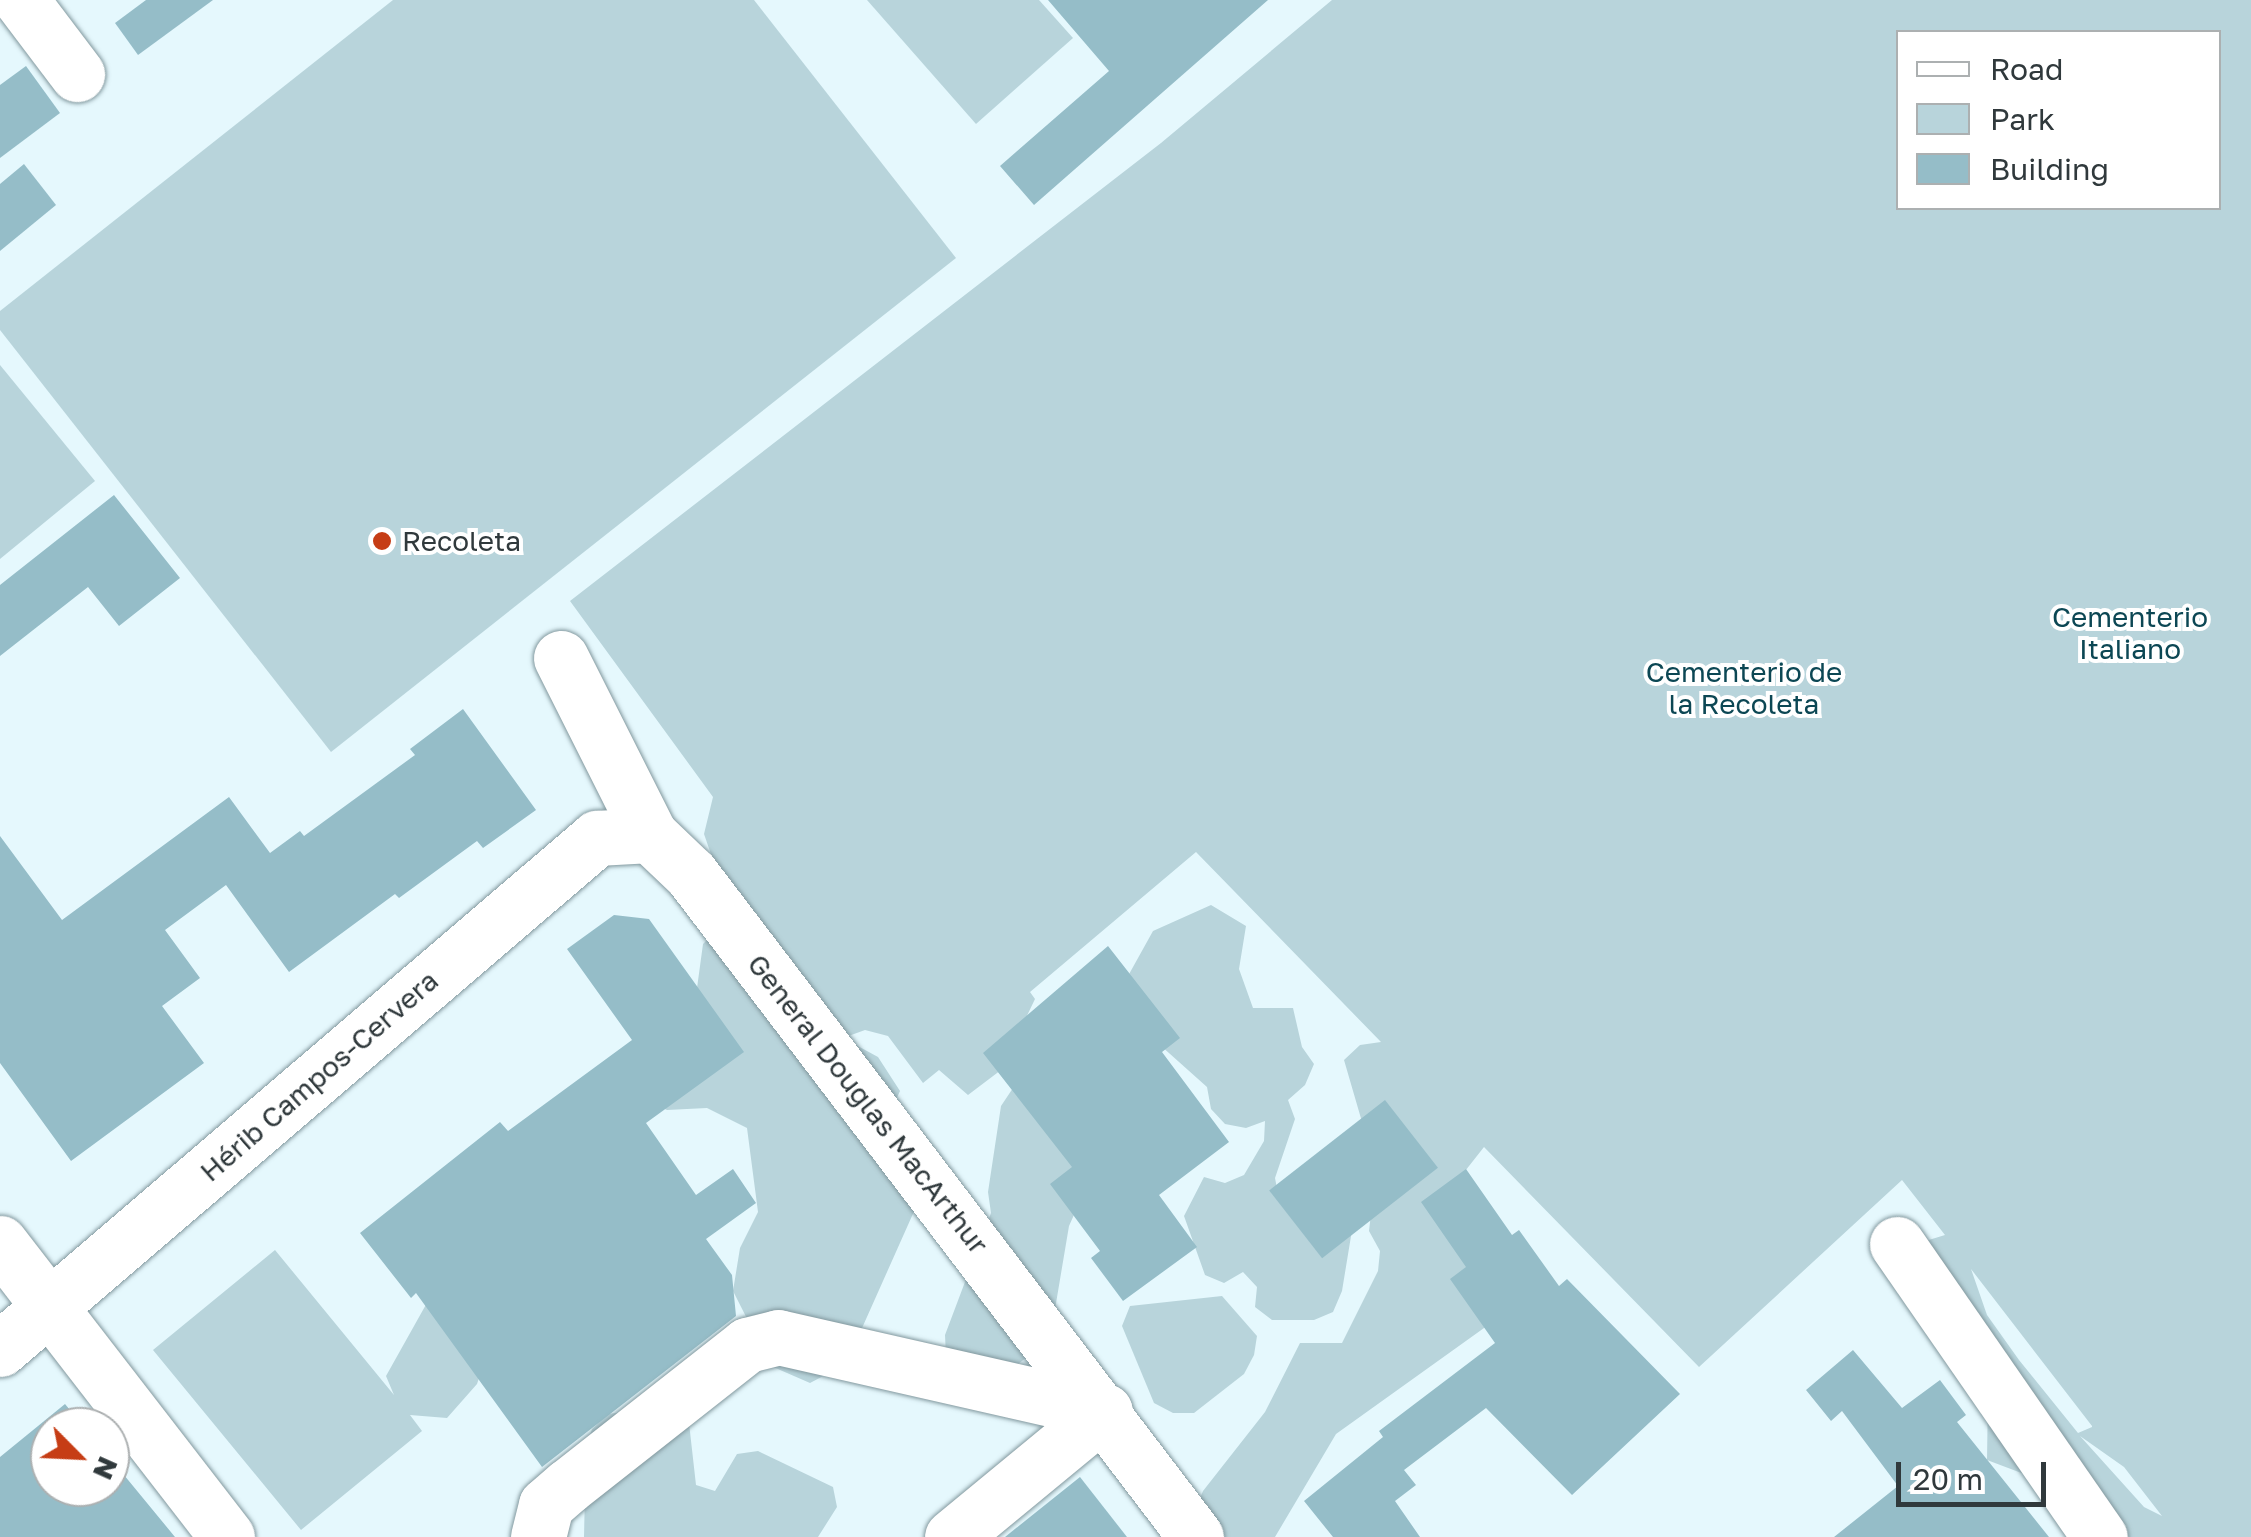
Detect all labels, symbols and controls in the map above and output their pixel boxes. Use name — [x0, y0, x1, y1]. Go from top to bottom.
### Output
legend — [1896, 30, 2221, 210]
text: Road — [1990, 51, 2064, 87]
text: Park — [1990, 101, 2055, 137]
text: Building — [1990, 151, 2109, 187]
place label: Recoleta — [402, 524, 521, 558]
marker: Recoleta — [371, 530, 393, 552]
park label: Cementerio Italiano — [2052, 600, 2208, 666]
park label: Cementerio de la Recoleta — [1646, 655, 1842, 721]
street label: General Douglas MacArthur — [741, 948, 995, 1260]
street label: Hérib Campos-Cervera — [193, 964, 445, 1188]
north arrow — [30, 1407, 130, 1507]
scale bar — [1901, 1442, 2051, 1504]
text: N — [87, 1452, 125, 1485]
text: 20 m — [1913, 1461, 1983, 1497]

